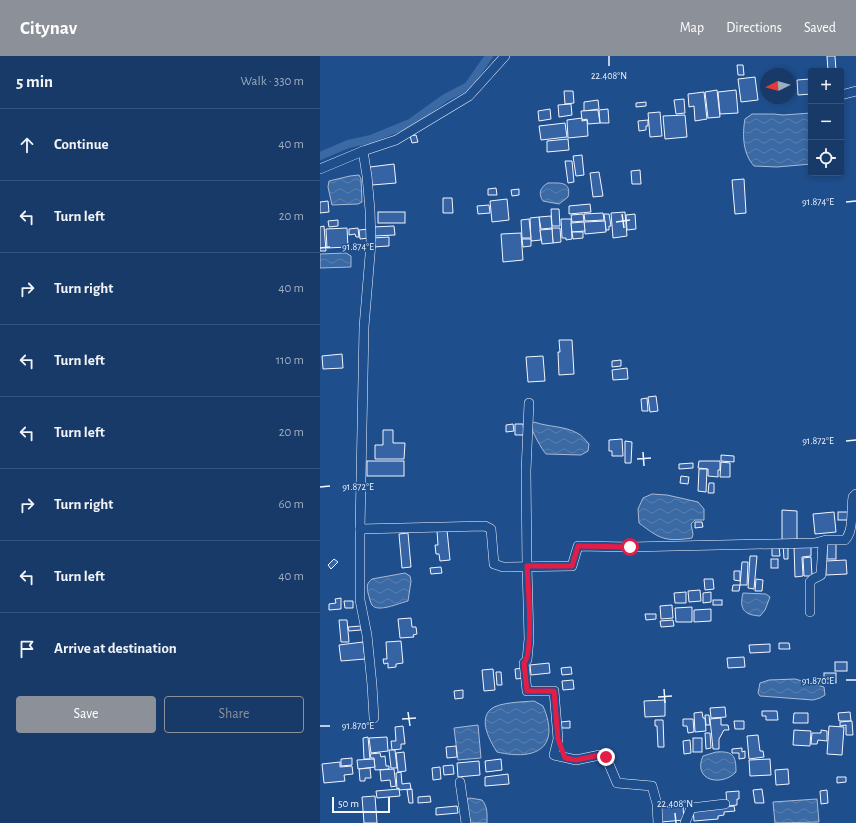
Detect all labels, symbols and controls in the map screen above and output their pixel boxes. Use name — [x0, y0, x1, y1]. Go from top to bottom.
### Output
text: Citynav — [20, 19, 77, 38]
text: Map — [680, 21, 704, 35]
text: Directions — [726, 21, 782, 35]
text: Saved — [804, 21, 836, 35]
north arrow — [760, 68, 796, 104]
map controls — [808, 68, 844, 176]
button: + — [808, 68, 844, 104]
text: 22.408°N — [591, 71, 627, 81]
text: 5 min — [16, 73, 53, 90]
text: Walk · 330 m — [241, 75, 304, 88]
button: − — [808, 104, 844, 140]
icon: ahead — [16, 134, 38, 156]
text: Continue — [54, 137, 109, 152]
text: 40 m — [278, 138, 304, 151]
button: locate — [808, 140, 844, 176]
text: 91.874°E — [802, 197, 834, 207]
icon: left — [16, 206, 38, 228]
text: Turn left — [54, 209, 105, 224]
text: 20 m — [279, 210, 304, 223]
text: 91.874°E — [342, 242, 374, 252]
icon: right — [16, 278, 38, 300]
text: Turn right — [54, 281, 113, 296]
text: 40 m — [278, 282, 304, 295]
icon: left — [16, 350, 38, 372]
text: Turn left — [54, 353, 105, 368]
text: 110 m — [276, 354, 304, 367]
icon: left — [16, 422, 38, 444]
text: Turn left — [54, 425, 105, 440]
text: 20 m — [279, 426, 304, 439]
text: 91.872°E — [802, 436, 834, 446]
text: 91.872°E — [342, 482, 374, 492]
icon: right — [16, 494, 38, 516]
text: Turn right — [54, 497, 113, 512]
text: 60 m — [278, 498, 304, 511]
route start — [621, 538, 639, 556]
icon: left — [16, 566, 38, 588]
text: Turn left — [54, 569, 105, 584]
text: 40 m — [278, 570, 304, 583]
icon: arrive — [16, 638, 38, 660]
text: Arrive at destination — [54, 641, 177, 656]
text: 91.870°E — [802, 676, 834, 686]
button: Save — [16, 696, 156, 733]
button: Share — [164, 696, 304, 733]
text: 91.870°E — [342, 721, 374, 731]
route end — [597, 748, 615, 766]
scale bar — [332, 795, 390, 814]
text: 50 m — [338, 798, 359, 809]
text: 22.408°N — [657, 799, 693, 809]

